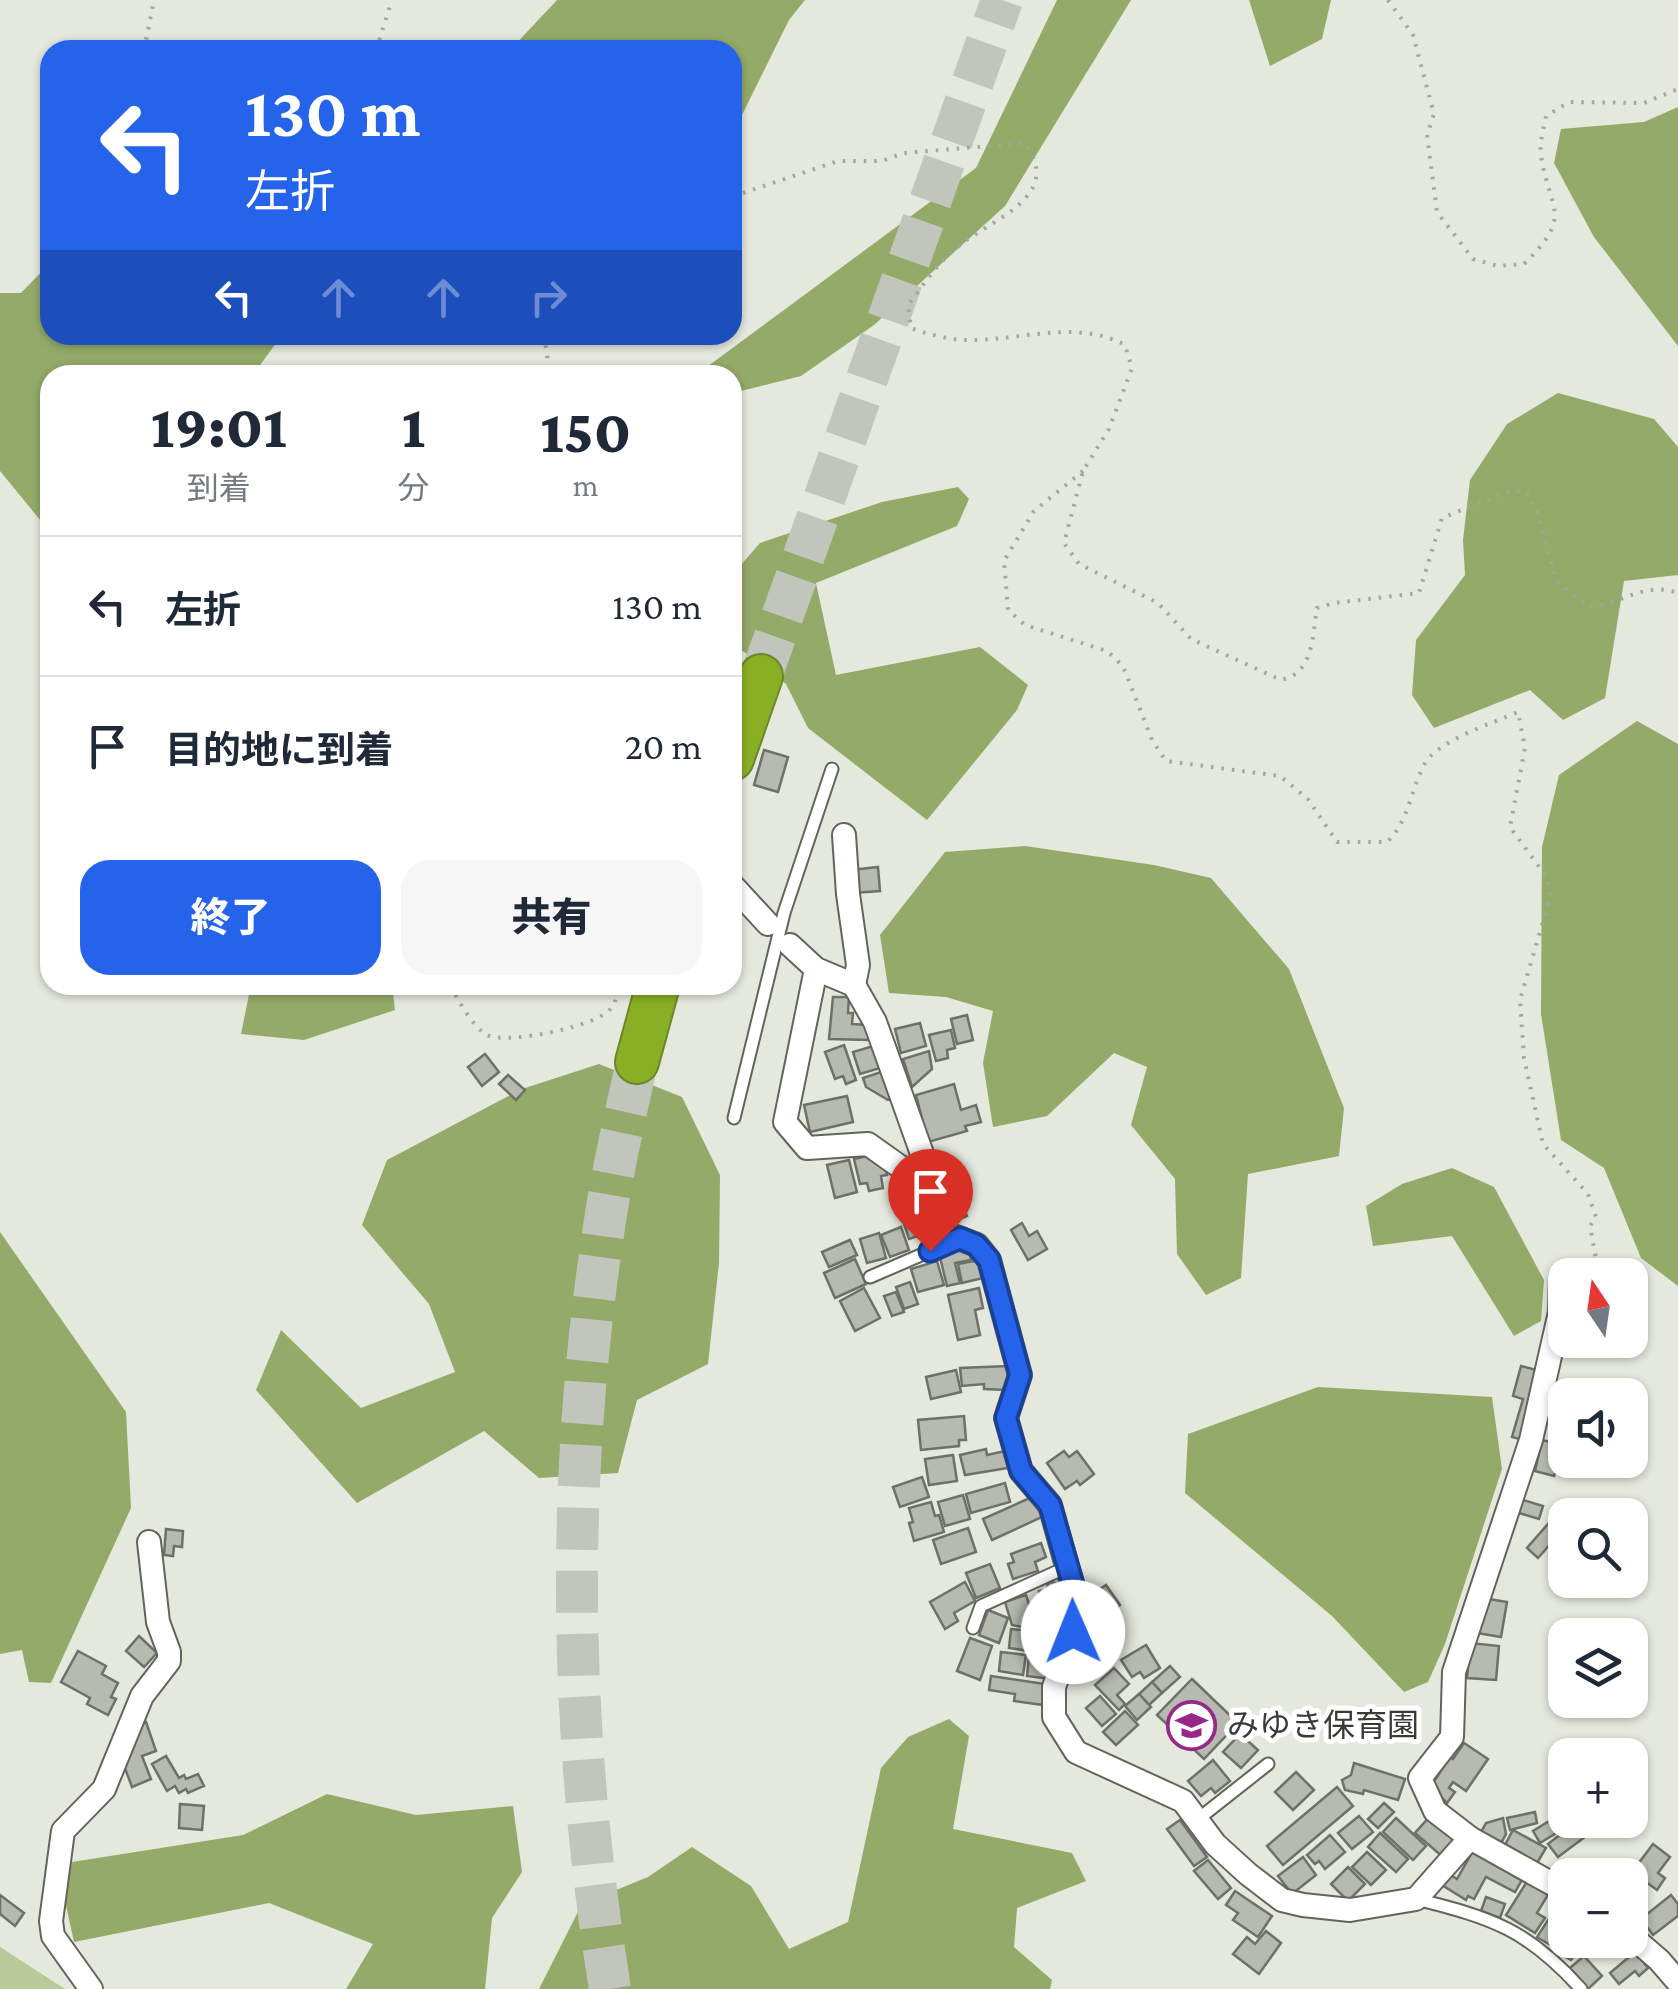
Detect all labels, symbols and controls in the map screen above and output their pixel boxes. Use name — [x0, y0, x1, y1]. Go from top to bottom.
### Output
text: 130 m — [245, 73, 421, 151]
icon: left — [80, 80, 210, 210]
text: 左折 — [245, 167, 335, 217]
icon: left — [206, 270, 261, 325]
icon: ahead — [311, 270, 366, 325]
icon: ahead — [416, 270, 471, 325]
icon: right — [521, 270, 576, 325]
text: 19:01 — [151, 393, 287, 460]
text: 1 — [402, 393, 425, 460]
text: 150 — [540, 398, 631, 465]
text: m — [573, 467, 599, 503]
text: 到着 — [187, 470, 251, 506]
text: 分 — [397, 470, 429, 506]
icon: left — [80, 579, 135, 634]
text: 130 m — [612, 585, 702, 627]
text: 左折 — [165, 589, 241, 631]
icon: arrive — [80, 719, 135, 774]
text: 20 m — [625, 725, 702, 767]
text: 目的地に到着 — [165, 729, 393, 771]
button: 終了 — [80, 860, 381, 975]
button: 共有 — [401, 860, 702, 975]
pin — [888, 1149, 973, 1252]
icon: arrive — [903, 1164, 958, 1219]
north arrow — [1548, 1258, 1648, 1358]
map controls — [1548, 1258, 1648, 1958]
button: sound — [1548, 1378, 1648, 1478]
button: search — [1548, 1498, 1648, 1598]
position arrow — [1021, 1580, 1125, 1684]
button: layers — [1548, 1618, 1648, 1718]
school or university icon: みゆき保育園 — [1166, 1699, 1218, 1751]
place label: みゆき保育園 — [1227, 1707, 1419, 1743]
button: + — [1548, 1738, 1648, 1838]
button: − — [1548, 1858, 1648, 1958]

